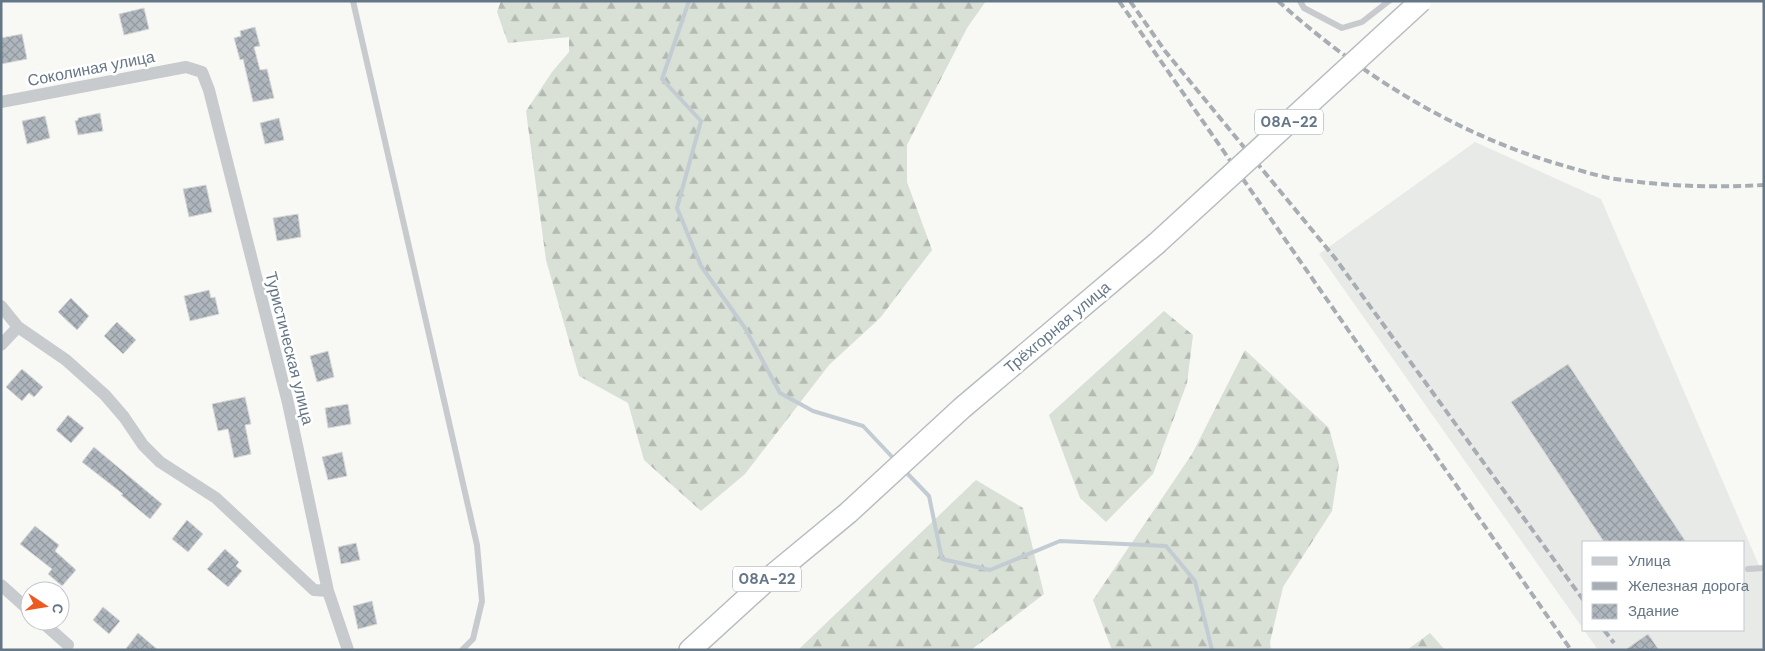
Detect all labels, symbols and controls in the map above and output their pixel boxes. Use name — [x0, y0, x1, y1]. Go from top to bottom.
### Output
street label: Соколиная улица — [26, 46, 157, 91]
road number: 08А-22 — [1255, 110, 1323, 134]
street label: Туристическая улица — [260, 269, 319, 427]
street label: Трёхгорная улица — [1000, 277, 1115, 378]
legend — [1582, 541, 1745, 631]
text: Улица — [1628, 551, 1671, 571]
road number: 08А-22 — [733, 566, 801, 592]
text: Железная дорога — [1628, 576, 1750, 596]
north arrow — [20, 581, 70, 631]
text: Здание — [1628, 601, 1679, 621]
text: С — [48, 602, 68, 616]

